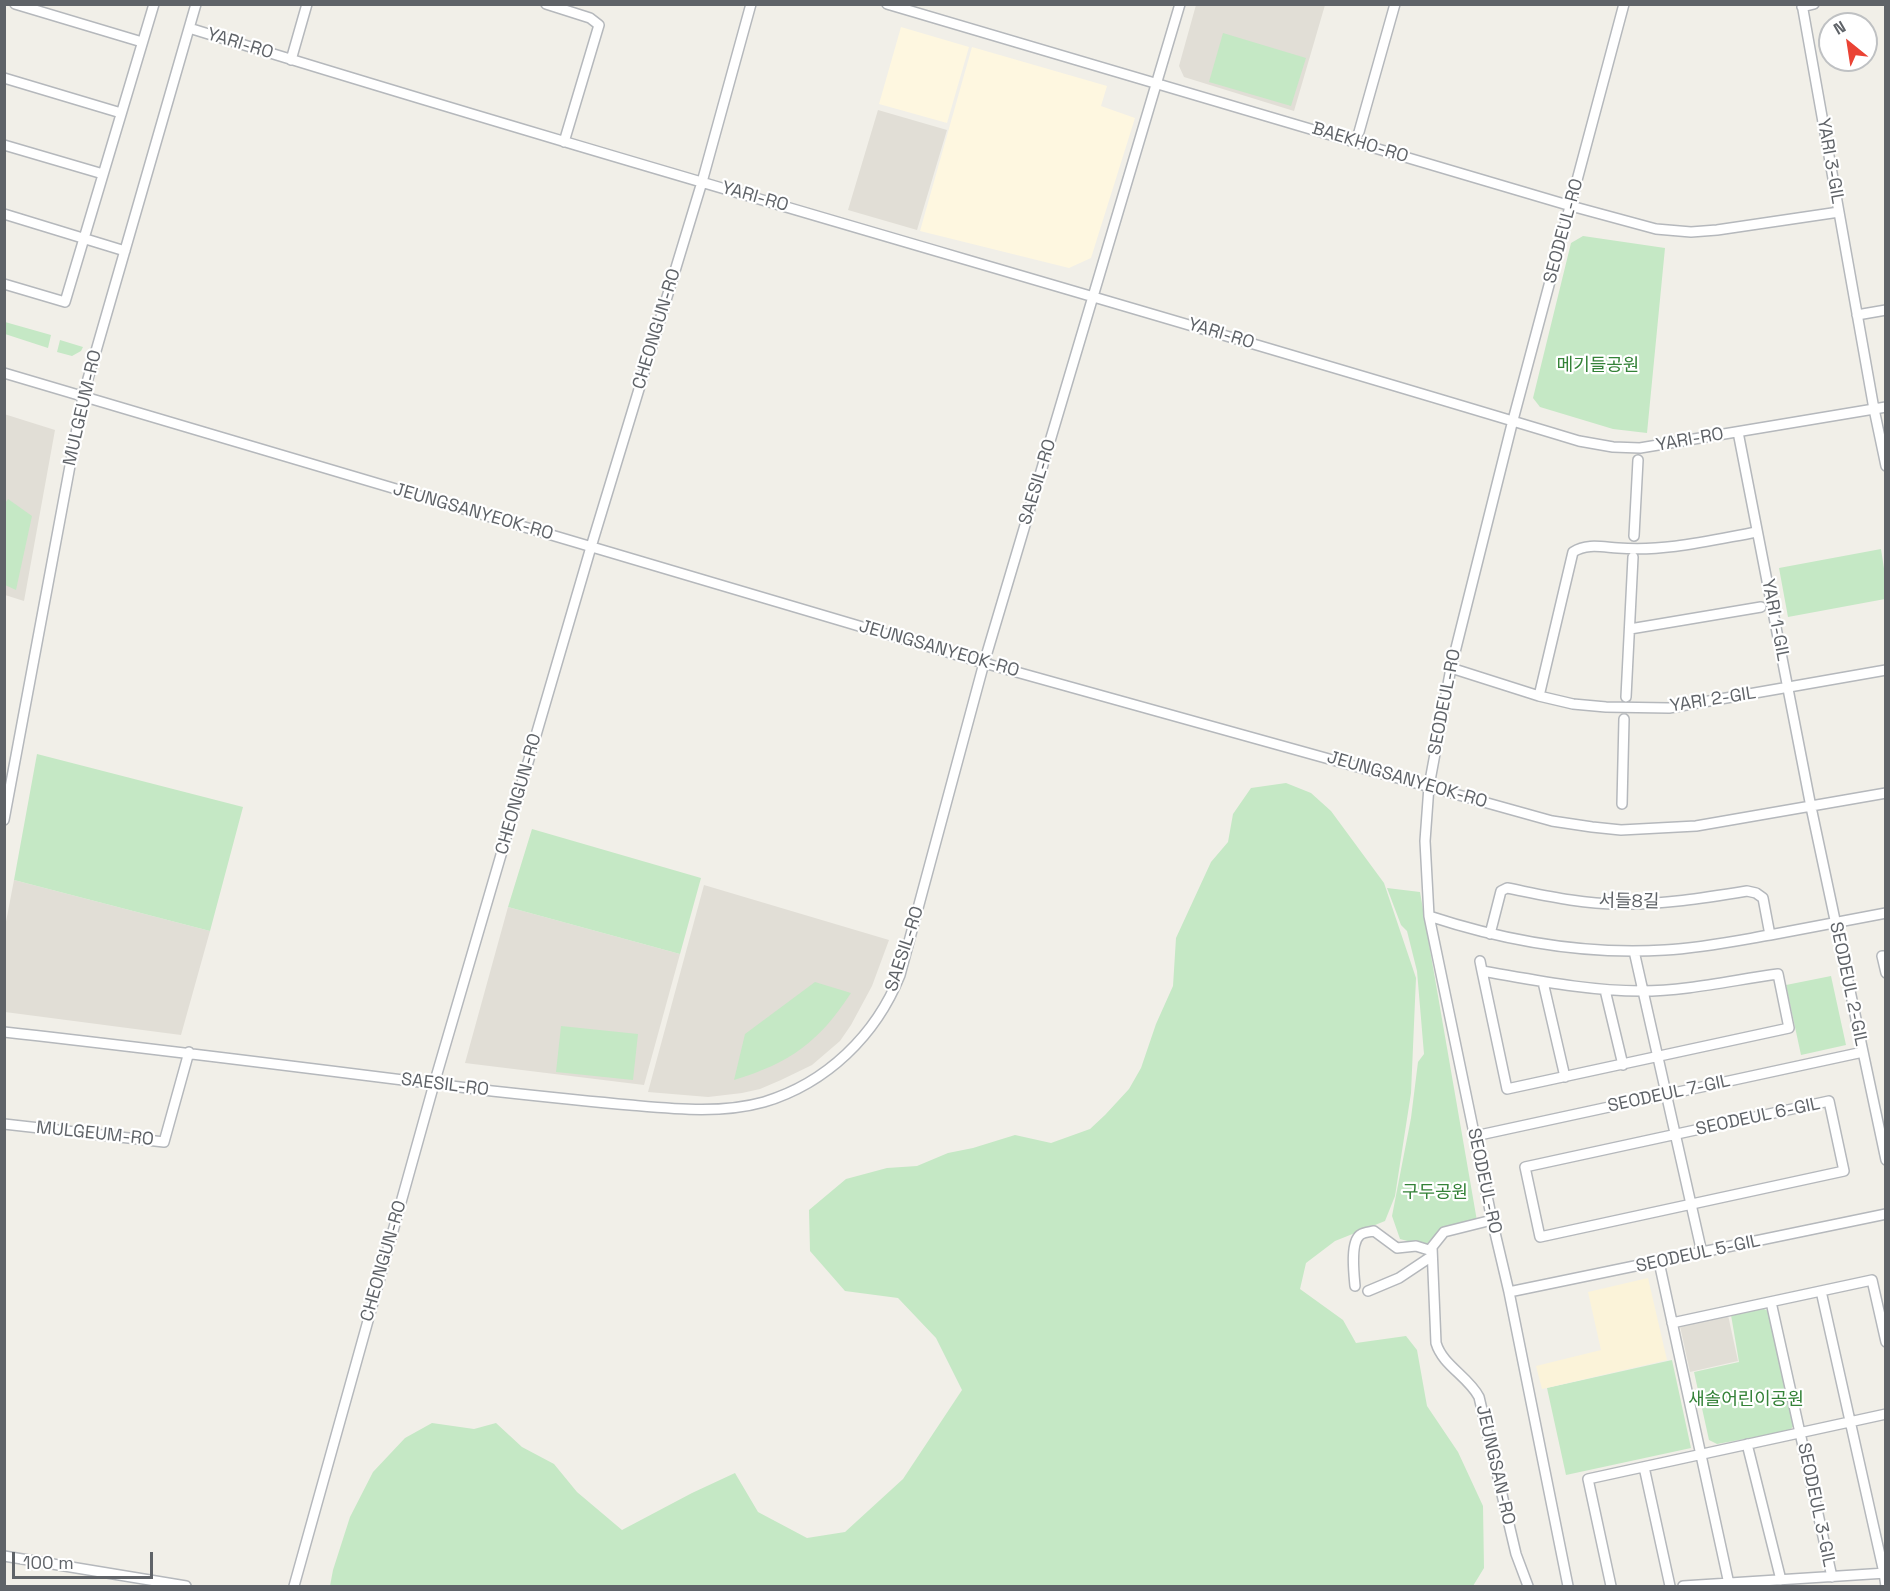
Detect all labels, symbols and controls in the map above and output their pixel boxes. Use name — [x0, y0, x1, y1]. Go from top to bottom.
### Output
north arrow — [1818, 12, 1878, 72]
text: N — [1830, 16, 1850, 39]
street label: YARI-RO — [204, 24, 276, 64]
street label: YARI 3-GIL — [1812, 117, 1848, 205]
street label: BAEKHO-RO — [1309, 118, 1411, 168]
street label: SEODEUL-RO — [1540, 176, 1588, 286]
street label: YARI-RO — [719, 177, 791, 217]
street label: CHEONGUN-RO — [628, 266, 686, 392]
street label: YARI-RO — [1185, 314, 1257, 354]
street label: MULGEUM-RO — [59, 348, 107, 468]
park label: 메기들공원 — [1557, 355, 1639, 377]
street label: YARI-RO — [1654, 423, 1726, 457]
street label: SAESIL-RO — [1015, 437, 1061, 527]
street label: JEUNGSANYEOK-RO — [390, 479, 556, 545]
street label: YARI 1-GIL — [1756, 577, 1794, 663]
street label: JEUNGSANYEOK-RO — [856, 616, 1022, 682]
street label: SEODEUL-RO — [1424, 647, 1466, 757]
street label: YARI 2-GIL — [1669, 683, 1757, 717]
street label: CHEONGUN-RO — [491, 731, 547, 857]
street label: JEUNGSANYEOK-RO — [1324, 747, 1490, 813]
street label: 서들8길 — [1598, 891, 1660, 913]
street label: SAESIL-RO — [881, 904, 929, 994]
street label: SEODEUL 2-GIL — [1824, 920, 1872, 1048]
street label: SAESIL-RO — [400, 1069, 490, 1101]
street label: SEODEUL 7-GIL — [1606, 1070, 1732, 1118]
street label: SEODEUL 6-GIL — [1694, 1093, 1822, 1141]
street label: MULGEUM-RO — [35, 1117, 155, 1151]
street label: SEODEUL-RO — [1462, 1126, 1506, 1236]
park label: 구두공원 — [1402, 1182, 1468, 1204]
street label: CHEONGUN-RO — [356, 1198, 412, 1324]
street label: SEODEUL 5-GIL — [1634, 1230, 1762, 1278]
park label: 새솔어린이공원 — [1688, 1389, 1804, 1411]
street label: JEUNGSAN-RO — [1471, 1403, 1519, 1527]
street label: SEODEUL 3-GIL — [1792, 1441, 1840, 1569]
scale bar — [15, 1540, 156, 1578]
text: 100 m — [23, 1551, 74, 1574]

